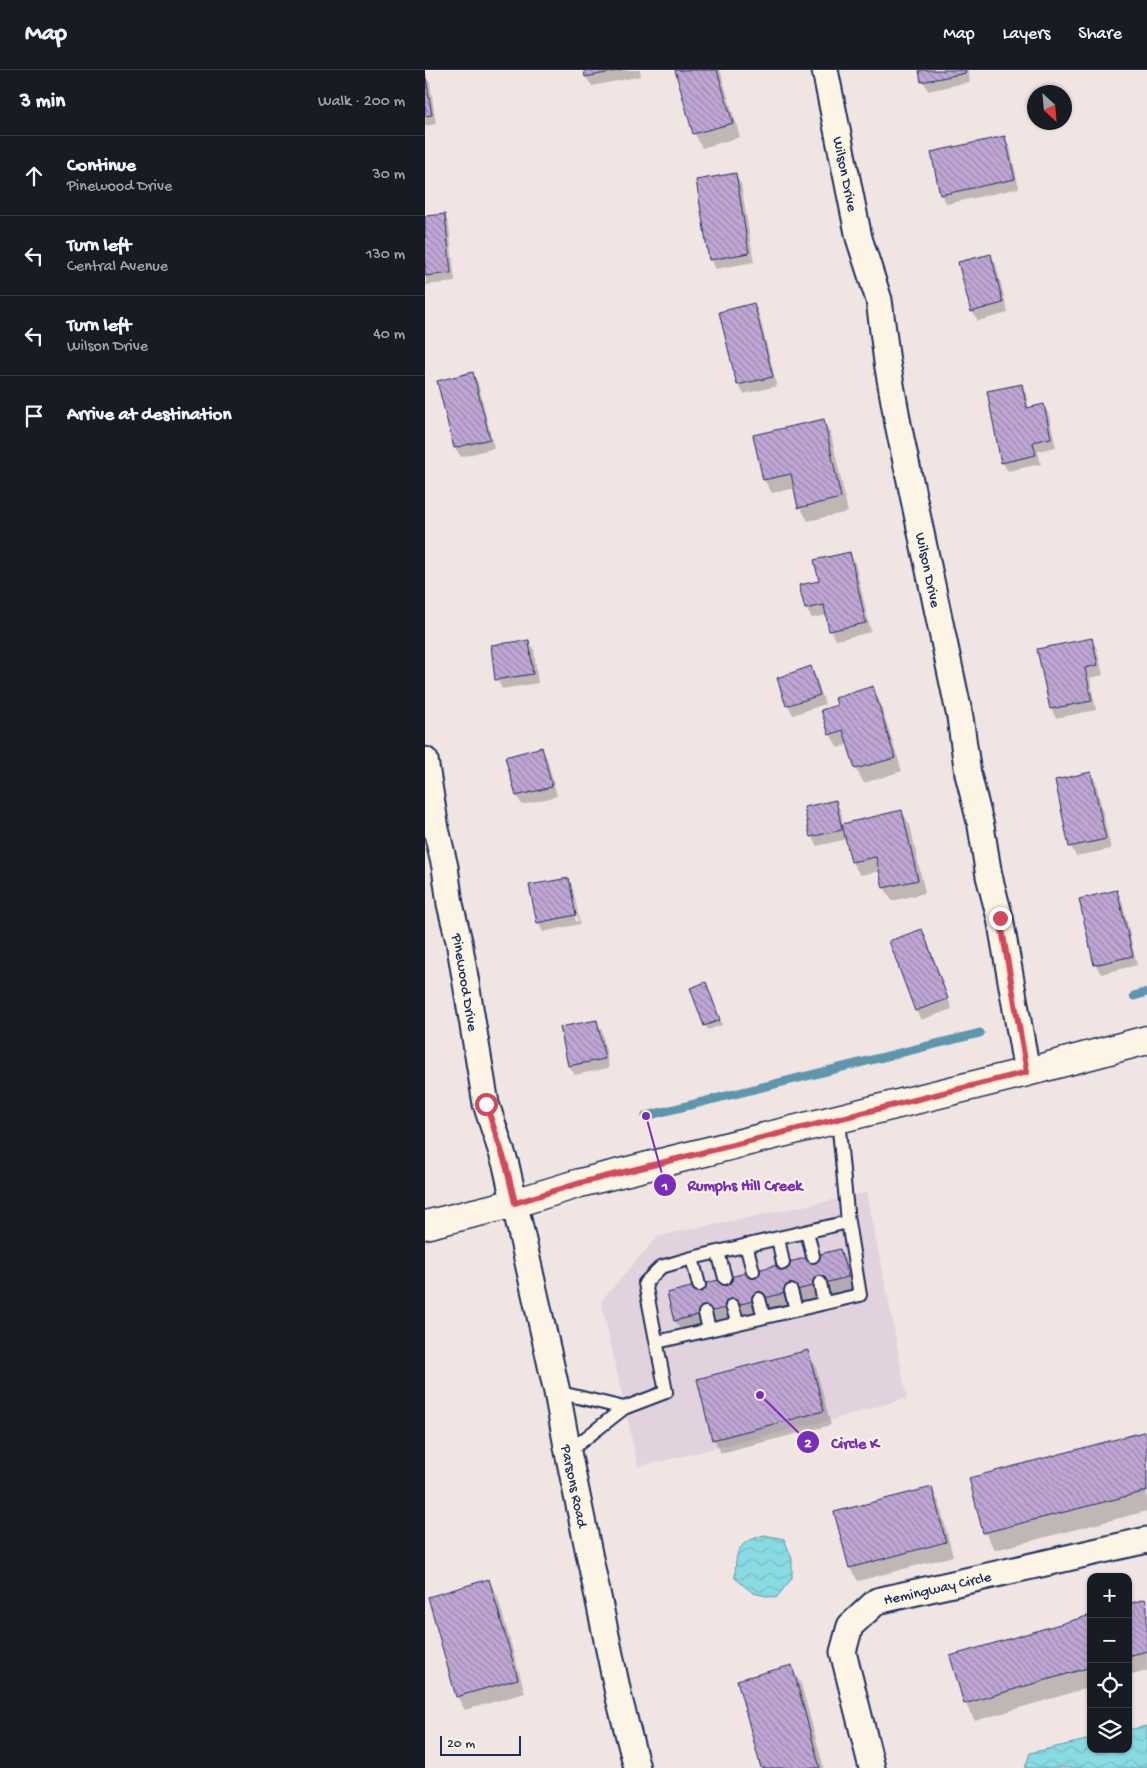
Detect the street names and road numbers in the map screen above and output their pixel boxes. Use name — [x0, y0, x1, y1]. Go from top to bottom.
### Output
street label: Wilson Drive — [828, 135, 860, 214]
street label: Wilson Drive — [910, 531, 944, 609]
street label: Pinewood Drive — [446, 931, 481, 1033]
street label: Parsons Road — [556, 1442, 591, 1531]
street label: Hemingway Circle — [882, 1568, 993, 1610]

